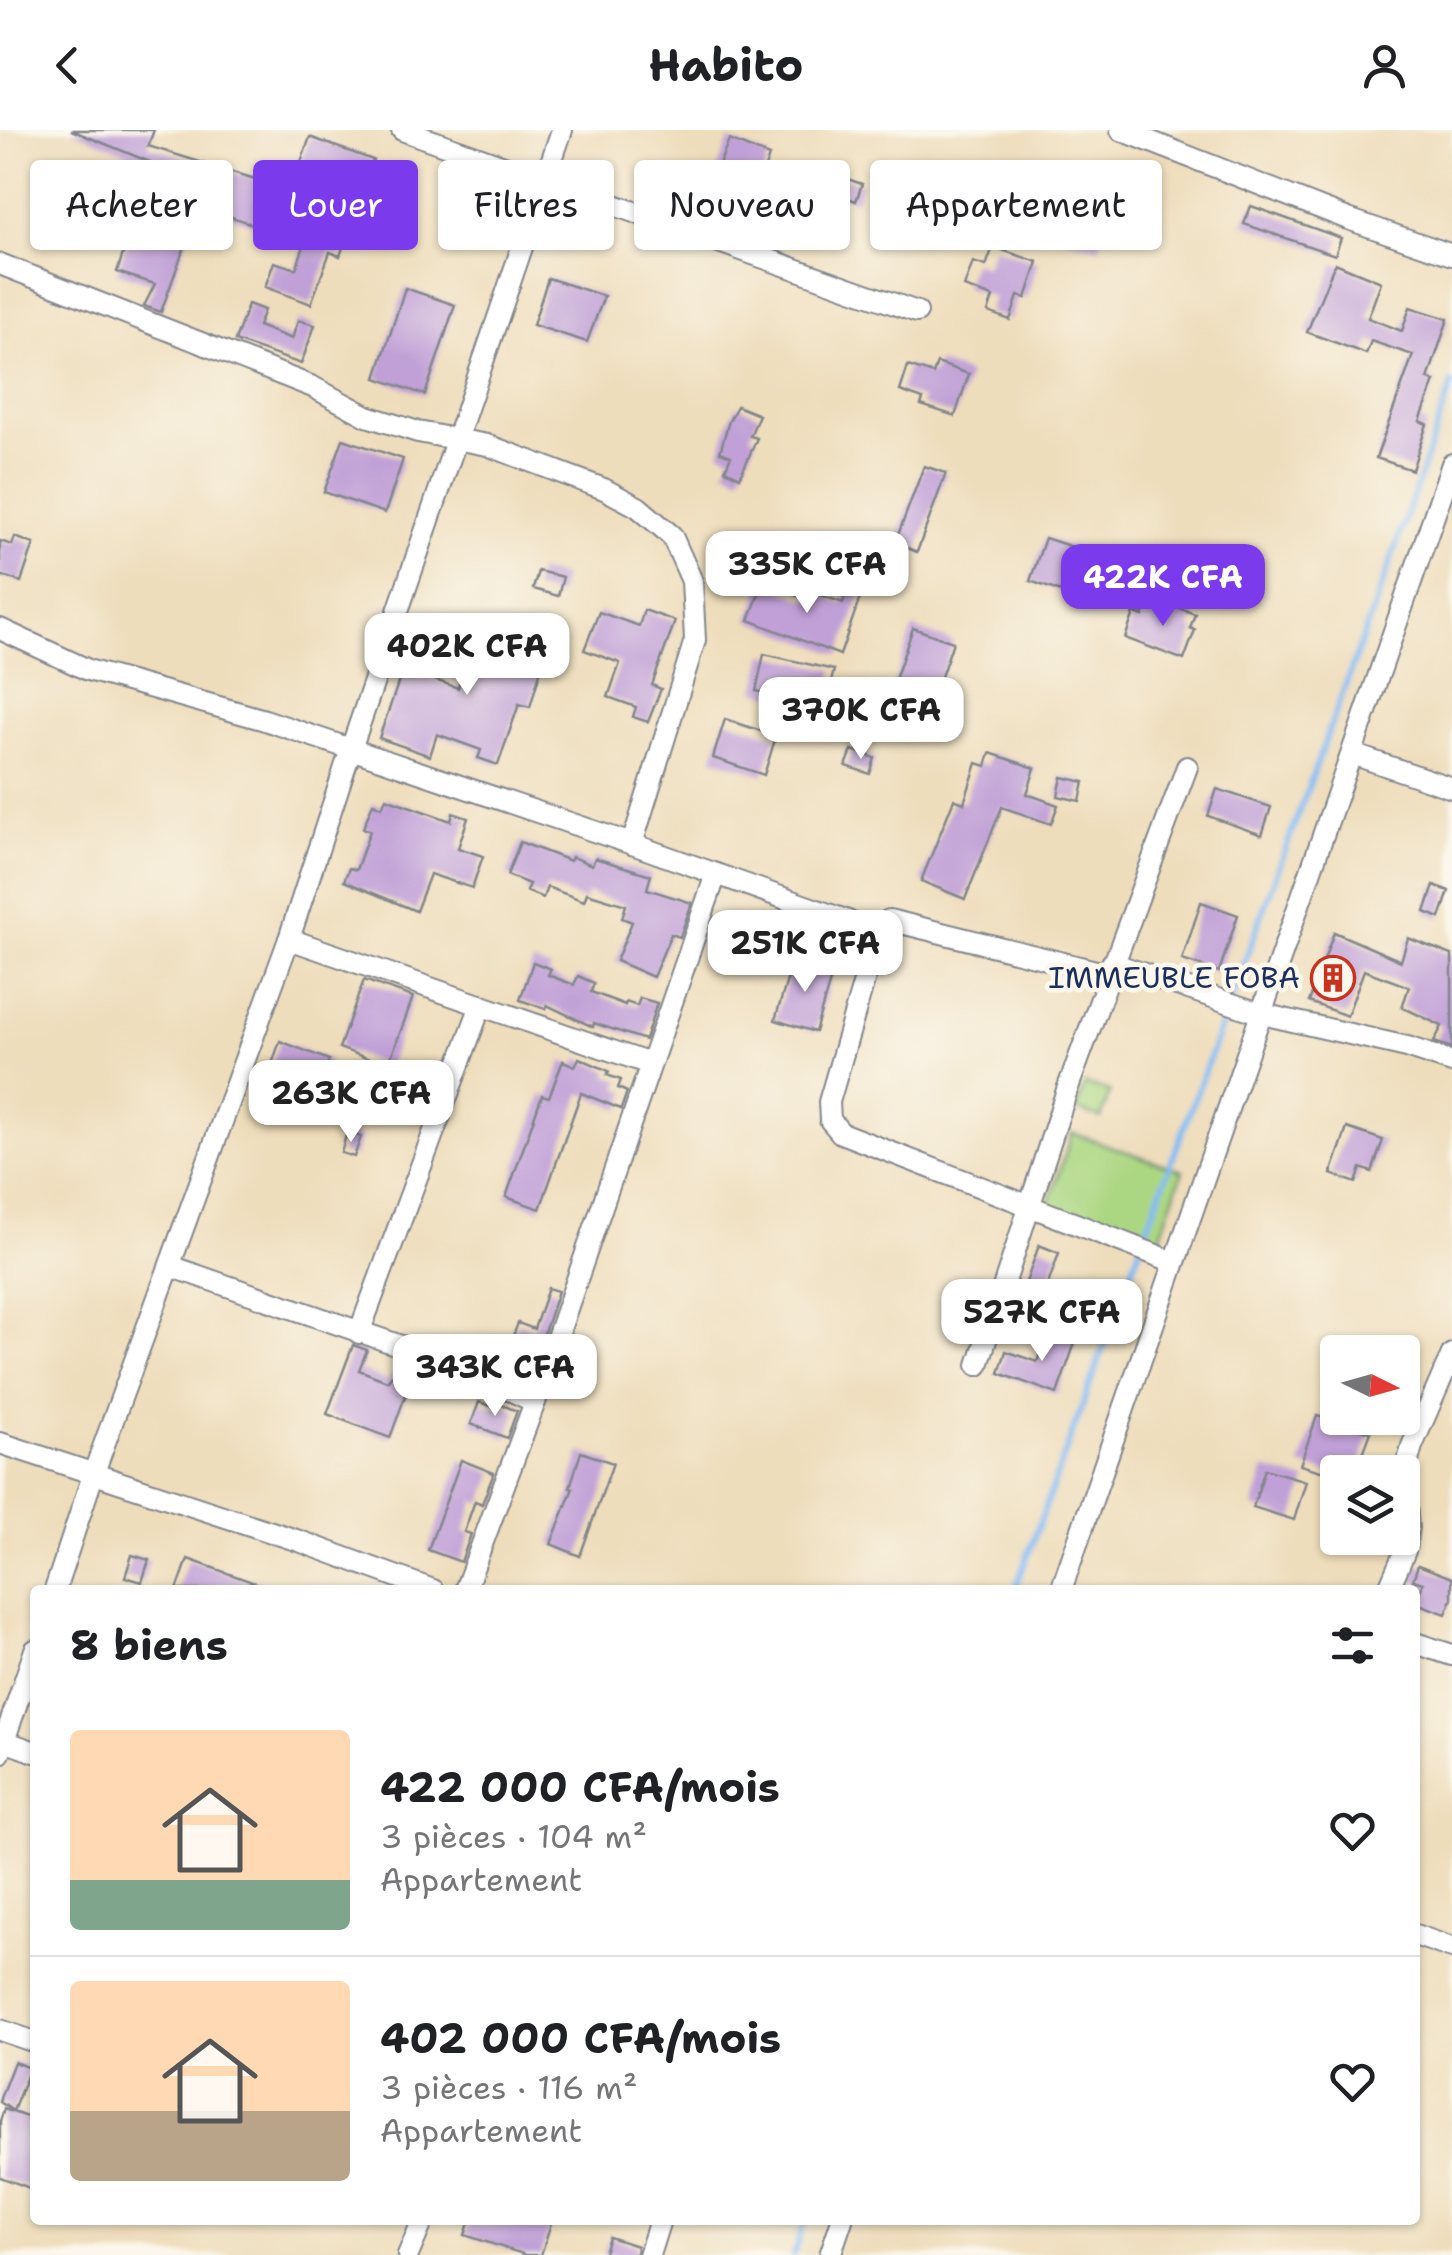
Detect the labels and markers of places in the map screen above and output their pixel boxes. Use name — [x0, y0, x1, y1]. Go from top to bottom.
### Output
pin: 335K CFA — [704, 531, 910, 616]
pin: 422K CFA — [1060, 544, 1266, 629]
pin: 402K CFA — [364, 613, 570, 698]
pin: 370K CFA — [758, 677, 964, 762]
pin: 251K CFA — [702, 910, 908, 995]
building icon: IMMEUBLE FOBA — [1310, 955, 1356, 1001]
place label: IMMEUBLE FOBA — [1048, 957, 1300, 998]
pin: 263K CFA — [248, 1060, 454, 1145]
pin: 527K CFA — [939, 1279, 1145, 1364]
pin: 343K CFA — [392, 1334, 598, 1419]

